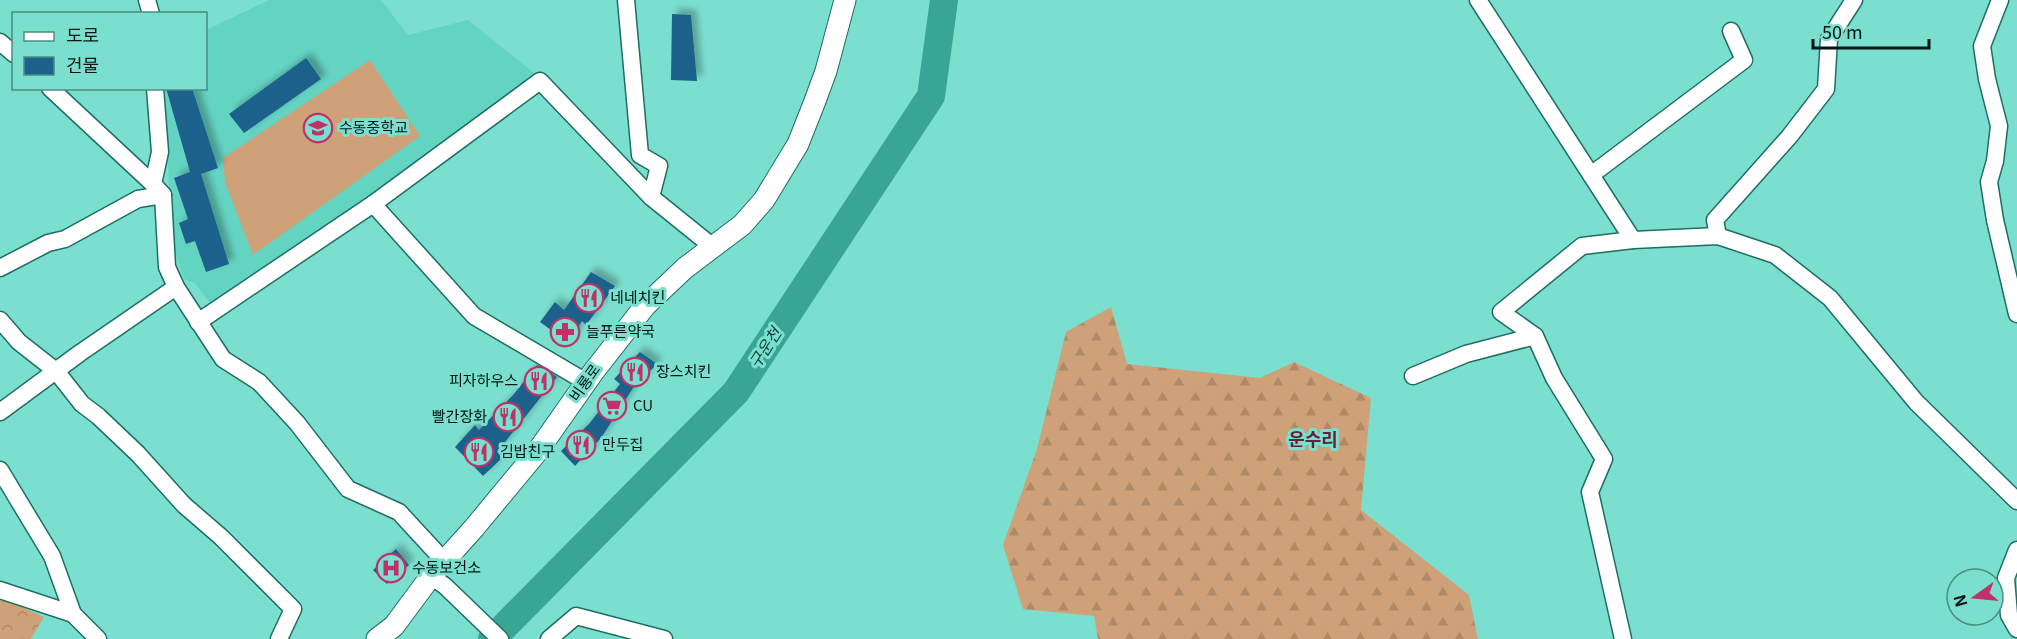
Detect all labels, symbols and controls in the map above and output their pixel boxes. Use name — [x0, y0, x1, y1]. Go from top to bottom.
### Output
legend — [12, 12, 207, 90]
scale bar — [1813, 12, 1928, 50]
text: 50 m — [1822, 18, 1863, 44]
text: 도로 — [66, 21, 99, 47]
text: 건물 — [66, 51, 99, 77]
school or university icon: 수동중학교 — [302, 112, 334, 144]
place label: 수동중학교 — [339, 116, 408, 137]
restaurant icon: 네네치킨 — [573, 282, 605, 314]
place label: 네네치킨 — [610, 286, 665, 307]
pharmacy icon: 늘푸른약국 — [549, 316, 581, 348]
place label: 늘푸른약국 — [586, 320, 655, 341]
water label: 구운천 — [742, 320, 787, 373]
restaurant icon: 장스치킨 — [619, 356, 651, 388]
street label: 비룡로 — [563, 359, 604, 405]
place label: 장스치킨 — [656, 360, 711, 381]
restaurant icon: 피자하우스 — [523, 365, 555, 397]
place label: 피자하우스 — [449, 369, 518, 390]
supermarket icon: CU — [596, 390, 628, 422]
place label: CU — [633, 394, 653, 415]
restaurant icon: 빨간장화 — [492, 401, 524, 433]
place label: 빨간장화 — [432, 405, 487, 426]
district label: 운수리 — [1288, 425, 1338, 451]
restaurant icon: 만두집 — [565, 429, 597, 461]
place label: 만두집 — [602, 433, 643, 454]
restaurant icon: 김밥친구 — [463, 436, 495, 468]
place label: 김밥친구 — [500, 440, 555, 461]
hospital icon: 수동보건소 — [375, 552, 407, 584]
place label: 수동보건소 — [412, 556, 481, 577]
north arrow — [1945, 567, 2005, 627]
text: N — [1946, 592, 1973, 610]

